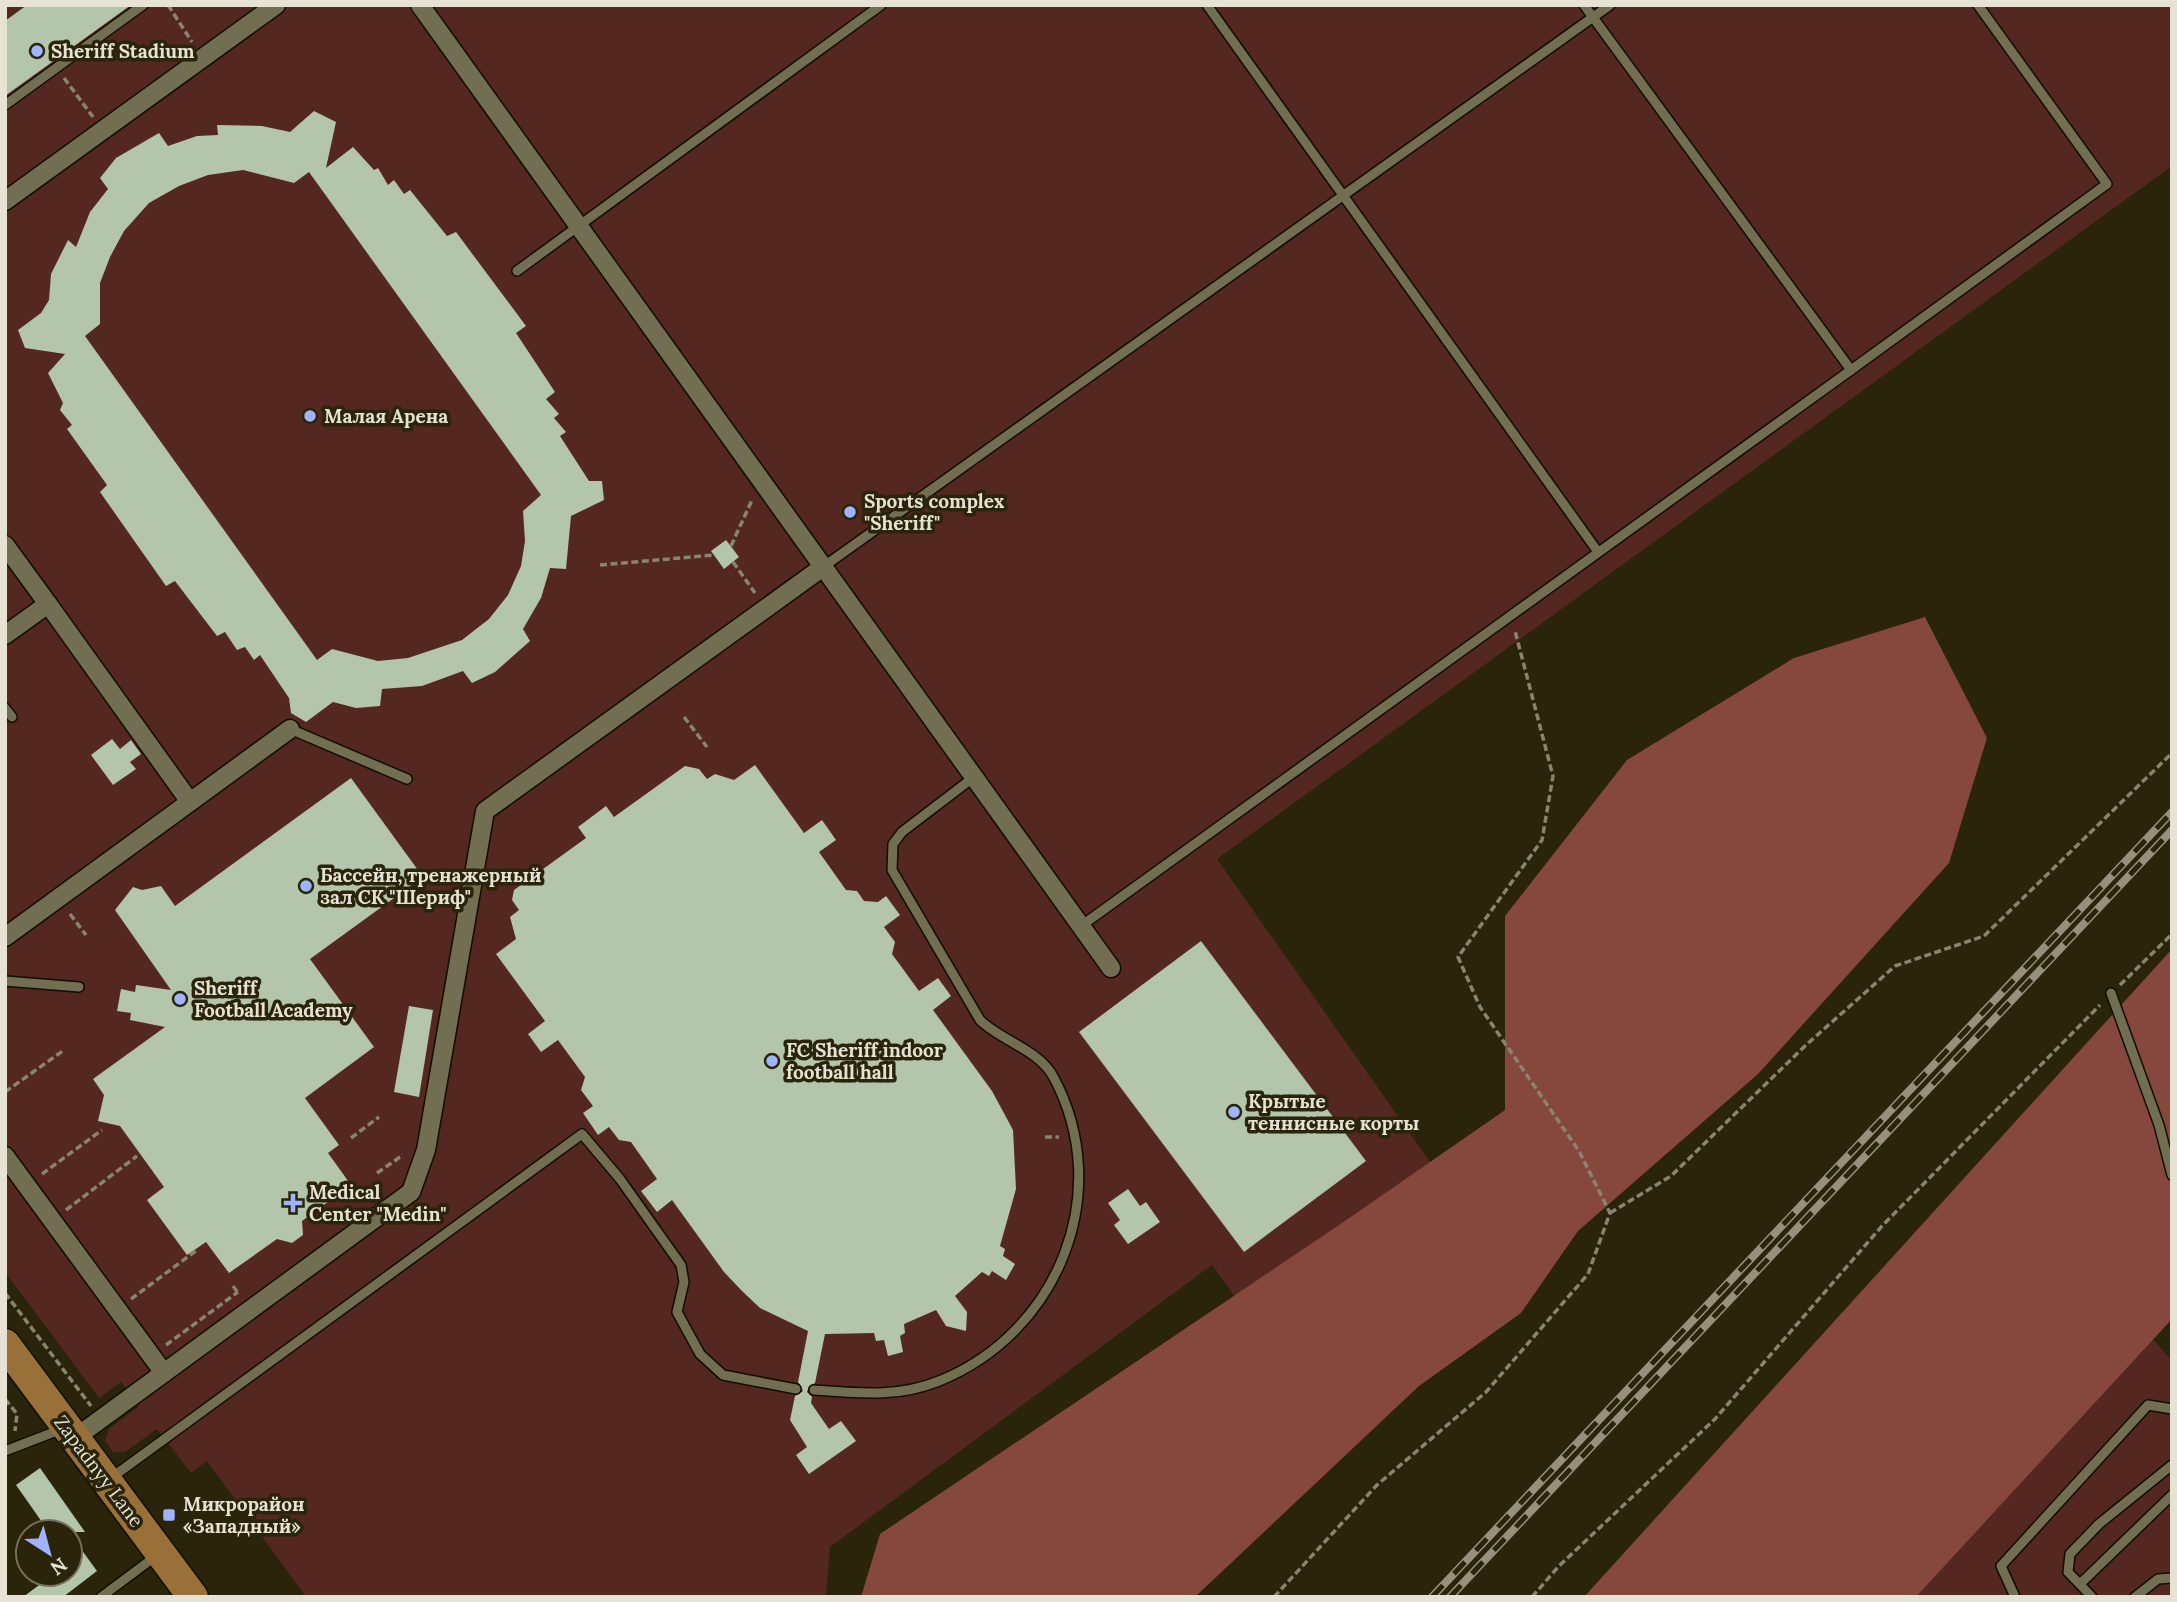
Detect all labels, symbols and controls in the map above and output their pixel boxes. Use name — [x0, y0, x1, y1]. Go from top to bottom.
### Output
place label: Sheriff Stadium — [51, 39, 195, 63]
marker: Sheriff Stadium — [29, 43, 45, 59]
place label: Малая Арена — [324, 404, 448, 428]
marker: Малая Арена — [302, 408, 318, 424]
place label: Sports complex "Sheriff" — [864, 489, 1005, 535]
marker: Sports complex "Sheriff" — [842, 504, 858, 520]
place label: Бассейн, тренажерный зал СК "Шериф" — [320, 863, 542, 909]
marker: Бассейн, тренажерный зал СК "Шериф" — [298, 878, 314, 894]
place label: Sheriff Football Academy — [194, 976, 353, 1022]
marker: Sheriff Football Academy — [172, 991, 188, 1007]
place label: FC Sheriff indoor football hall — [786, 1038, 943, 1084]
marker: FC Sheriff indoor football hall — [764, 1053, 780, 1069]
place label: Крытые теннисные корты — [1248, 1089, 1419, 1135]
marker: Крытые теннисные корты — [1226, 1104, 1242, 1120]
place label: Medical Center "Medin" — [309, 1180, 446, 1226]
marker: Medical Center "Medin" — [283, 1193, 303, 1213]
street label: Zapadnyy Lane — [49, 1410, 149, 1532]
place label: Микрорайон «Западный» — [183, 1492, 305, 1538]
marker: Микрорайон «Западный» — [161, 1507, 177, 1523]
north arrow — [14, 1518, 84, 1588]
text: N — [46, 1553, 72, 1581]

